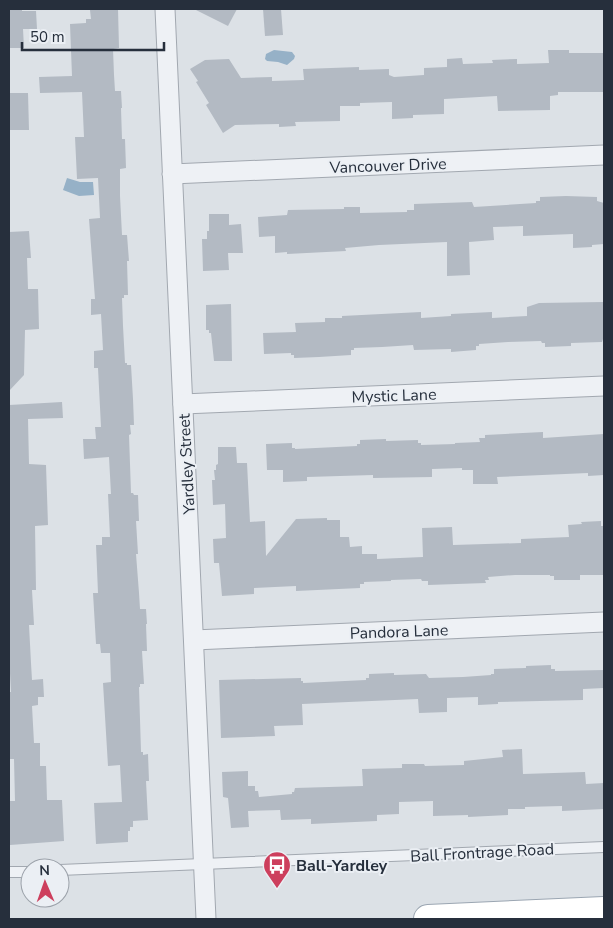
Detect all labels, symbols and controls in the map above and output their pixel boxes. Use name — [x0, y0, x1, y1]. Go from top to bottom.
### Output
scale bar — [22, 20, 165, 52]
text: 50 m — [30, 27, 65, 47]
street label: Vancouver Drive — [328, 153, 447, 179]
street label: Mystic Lane — [351, 384, 437, 408]
street label: Yardley Street — [173, 413, 201, 516]
street label: Pandora Lane — [349, 619, 449, 645]
street label: Ball Frontrage Road — [410, 838, 555, 868]
bus stop icon: Ball-Yardley — [262, 850, 292, 889]
place label: Ball-Yardley — [296, 855, 388, 877]
north arrow — [20, 858, 70, 908]
text: N — [39, 861, 50, 880]

